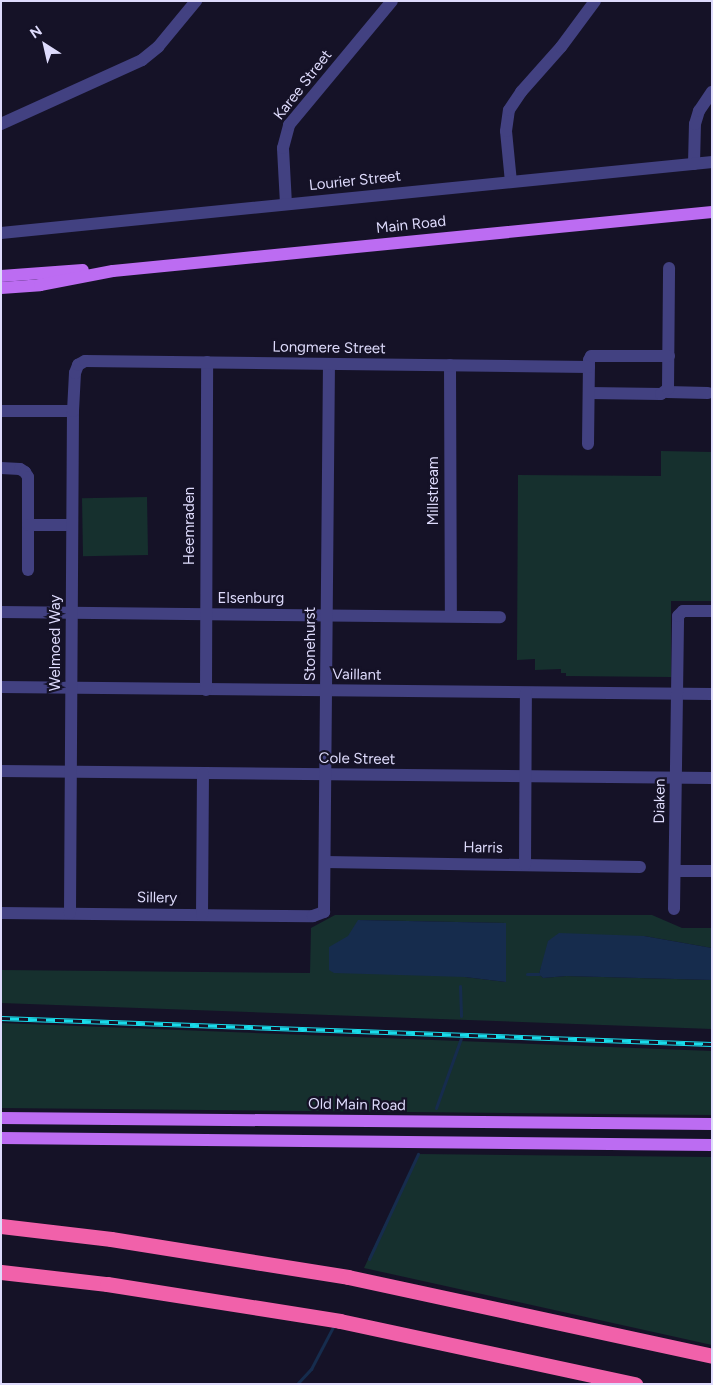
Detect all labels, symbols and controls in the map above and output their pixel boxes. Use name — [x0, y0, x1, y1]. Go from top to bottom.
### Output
north arrow — [20, 20, 70, 70]
text: N — [27, 22, 45, 42]
street label: Karee Street — [270, 46, 336, 124]
street label: Lourier Street — [308, 167, 402, 195]
street label: Main Road — [375, 212, 447, 238]
street label: Longmere Street — [272, 338, 386, 358]
street label: Millstream — [425, 456, 443, 526]
street label: Heemraden — [181, 487, 199, 565]
street label: Elsenburg — [218, 590, 284, 608]
street label: Welmoed Way — [47, 595, 65, 691]
street label: Stonehurst — [302, 607, 320, 681]
street label: Vaillant — [332, 666, 382, 684]
street label: Cole Street — [318, 749, 396, 769]
street label: Diaken — [651, 778, 669, 824]
street label: Harris — [463, 839, 503, 857]
street label: Sillery — [137, 889, 177, 907]
street label: Old Main Road — [308, 1095, 406, 1115]

